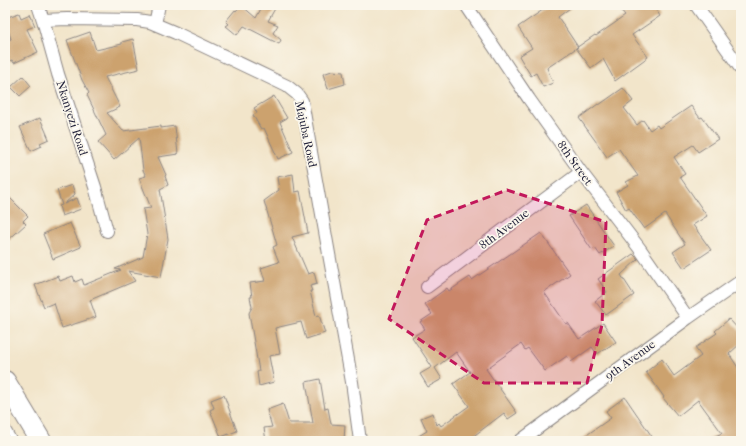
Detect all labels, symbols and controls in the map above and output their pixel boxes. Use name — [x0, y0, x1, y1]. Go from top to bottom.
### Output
street label: Nkanyezi Road — [53, 79, 91, 157]
street label: Majuba Road — [292, 100, 320, 169]
street label: 8th Street — [554, 138, 596, 188]
street label: 8th Avenue — [476, 206, 532, 252]
street label: 9th Avenue — [602, 337, 658, 383]

